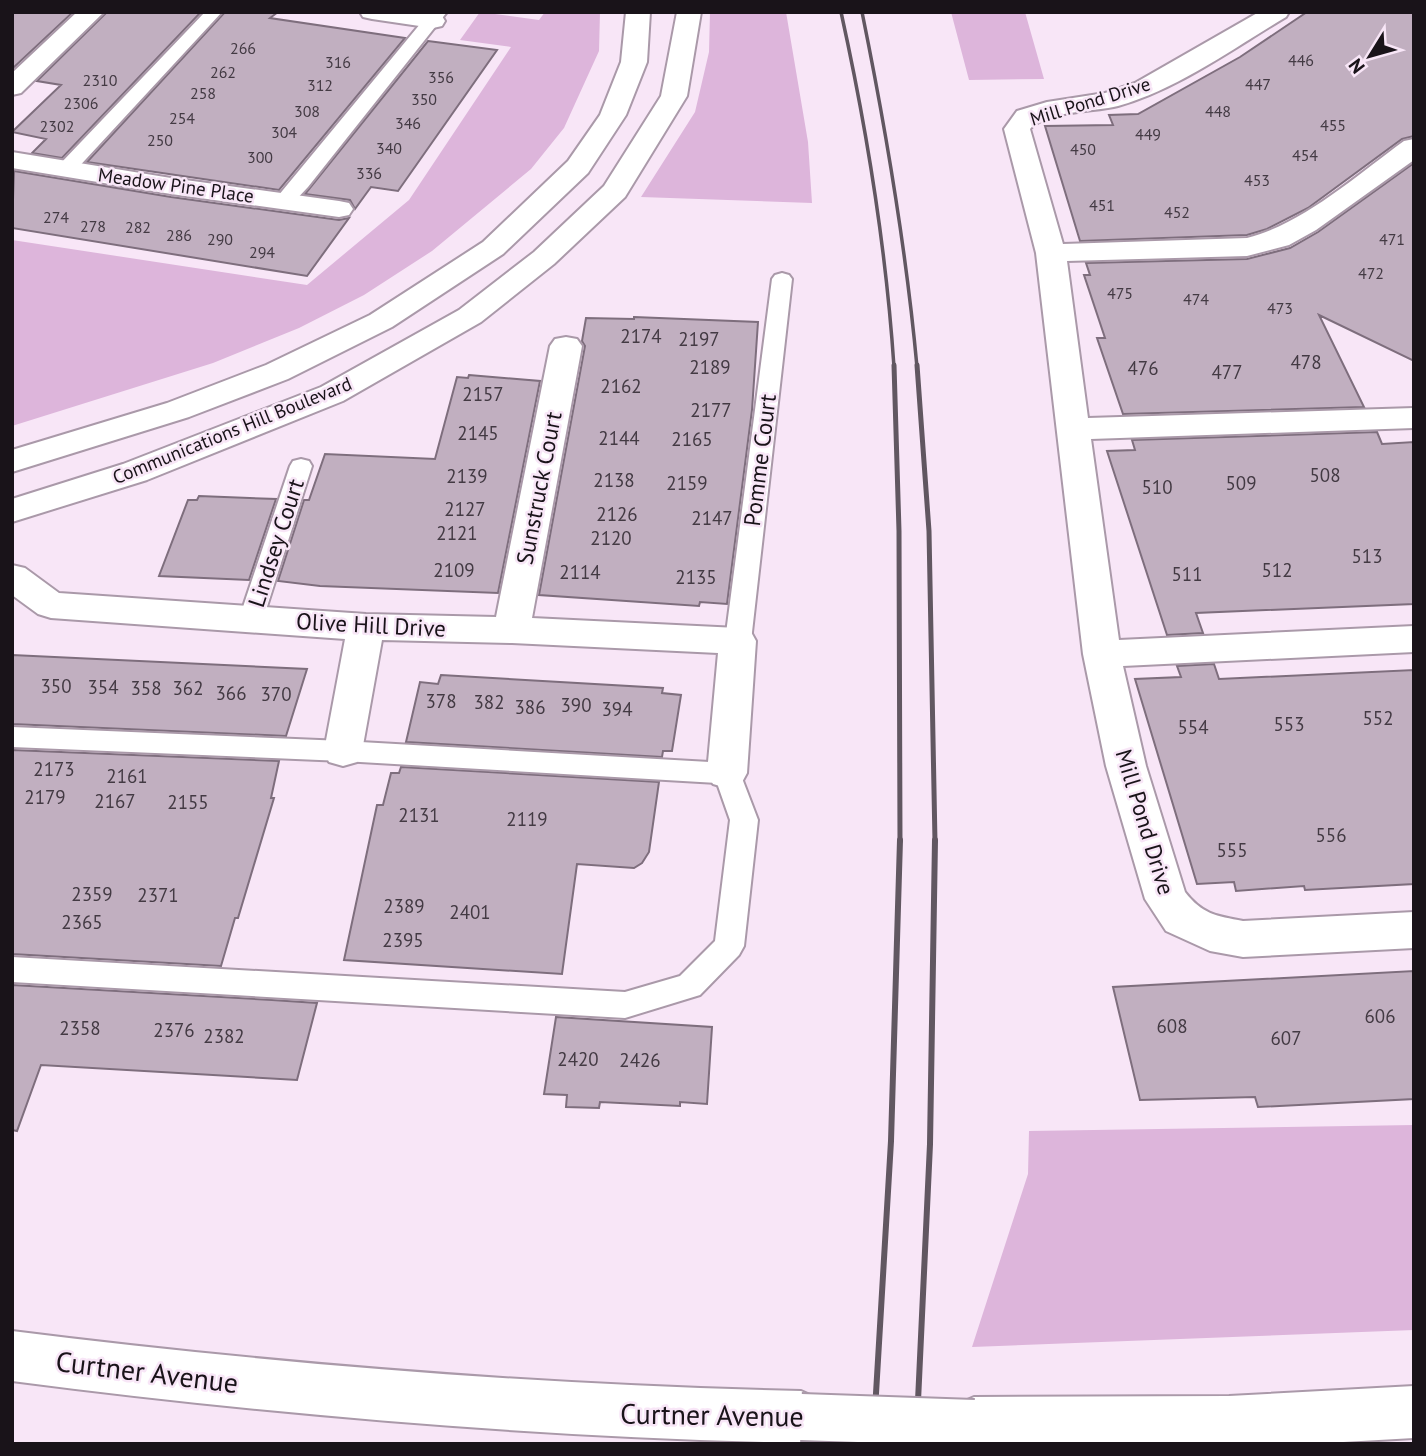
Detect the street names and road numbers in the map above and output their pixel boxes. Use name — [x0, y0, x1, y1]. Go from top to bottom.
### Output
street label: Mill Pond Drive — [1027, 71, 1153, 131]
street label: Meadow Pine Place — [97, 162, 255, 208]
street label: Communications Hill Boulevard — [109, 371, 355, 489]
street label: Pomme Court — [737, 392, 782, 528]
street label: Sunstruck Court — [509, 409, 568, 567]
street label: Lindsey Court — [241, 475, 310, 611]
street label: Olive Hill Drive — [295, 606, 447, 643]
street label: Mill Pond Drive — [1110, 745, 1181, 898]
street label: Curtner Avenue — [54, 1342, 240, 1401]
street label: Curtner Avenue — [620, 1394, 804, 1435]

